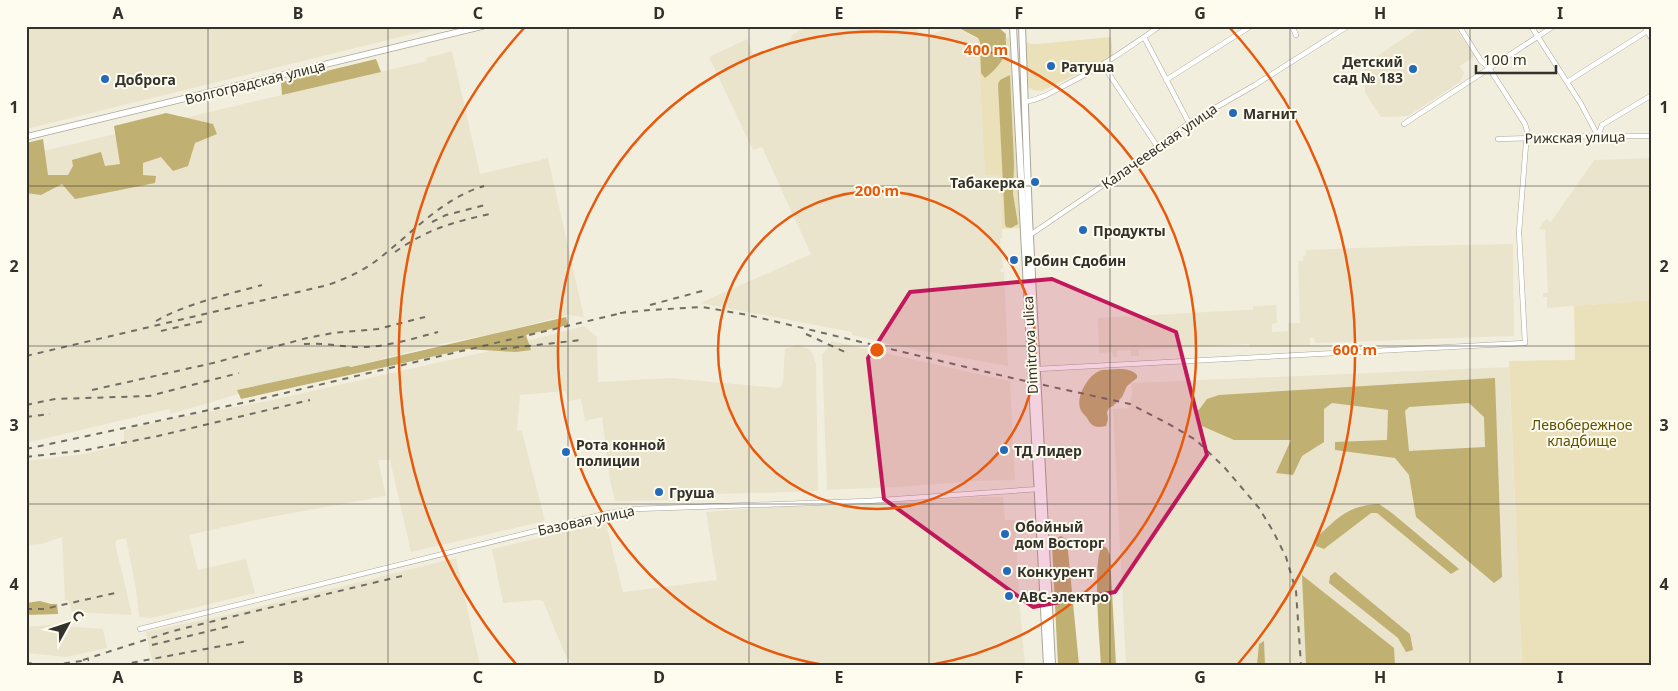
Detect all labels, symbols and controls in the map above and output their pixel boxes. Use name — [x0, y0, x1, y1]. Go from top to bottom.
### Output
text: A — [112, 2, 124, 24]
text: B — [293, 2, 303, 24]
text: C — [473, 2, 483, 24]
text: D — [653, 2, 665, 24]
text: E — [835, 2, 844, 24]
text: F — [1015, 2, 1023, 24]
text: G — [1194, 2, 1206, 24]
text: H — [1374, 2, 1386, 24]
text: I — [1557, 2, 1563, 24]
text: 400 m — [964, 39, 1008, 59]
scale bar — [1476, 42, 1556, 74]
text: 100 m — [1483, 49, 1527, 69]
place label: Детский сад № 183 — [1333, 52, 1403, 87]
street label: Волгоградская улица — [183, 55, 327, 109]
place label: Ратуша — [1061, 57, 1114, 76]
marker: Ратуша — [1045, 60, 1057, 72]
marker: Детский сад № 183 — [1407, 63, 1419, 75]
place label: Доброга — [115, 70, 176, 89]
marker: Доброга — [99, 73, 111, 85]
text: 1 — [9, 96, 19, 118]
text: 1 — [1659, 96, 1669, 118]
street label: Калачеевская улица — [1097, 99, 1221, 193]
place label: Магнит — [1243, 104, 1297, 123]
marker: Магнит — [1227, 107, 1239, 119]
street label: Рижская улица — [1524, 127, 1626, 147]
place label: Табакерка — [950, 173, 1025, 192]
marker: Табакерка — [1029, 176, 1041, 188]
text: 200 m — [855, 180, 899, 200]
place label: Продукты — [1093, 221, 1166, 240]
marker: Продукты — [1077, 224, 1089, 236]
place label: Робин Сдобин — [1024, 251, 1126, 270]
marker: Робин Сдобин — [1008, 254, 1020, 266]
text: 2 — [9, 255, 19, 277]
text: 2 — [1659, 255, 1669, 277]
street label: Dimitrova ulica — [1018, 295, 1042, 395]
text: 600 m — [1333, 339, 1377, 359]
centre of rings — [868, 341, 886, 359]
text: 3 — [9, 414, 19, 436]
text: 3 — [1659, 414, 1669, 436]
park label: Левобережное кладбище — [1532, 415, 1633, 450]
place label: Рота конной полиции — [576, 435, 666, 470]
place label: ТД Лидер — [1014, 441, 1082, 460]
marker: ТД Лидер — [998, 444, 1010, 456]
marker: Рота конной полиции — [560, 446, 572, 458]
place label: Груша — [669, 483, 715, 502]
marker: Груша — [653, 486, 665, 498]
street label: Базовая улица — [536, 500, 636, 540]
place label: Обойный дом Восторг — [1015, 517, 1105, 552]
marker: Обойный дом Восторг — [999, 528, 1011, 540]
place label: Конкурент — [1017, 562, 1094, 581]
marker: Конкурент — [1001, 565, 1013, 577]
text: 4 — [9, 573, 19, 595]
text: 4 — [1659, 573, 1669, 595]
place label: АВС-электро — [1019, 587, 1109, 606]
marker: АВС-электро — [1003, 590, 1015, 602]
north arrow — [42, 598, 92, 648]
text: С — [68, 606, 89, 625]
text: A — [112, 666, 124, 688]
text: B — [293, 666, 303, 688]
text: C — [473, 666, 483, 688]
text: D — [653, 666, 665, 688]
text: E — [835, 666, 844, 688]
text: F — [1015, 666, 1023, 688]
text: G — [1194, 666, 1206, 688]
text: H — [1374, 666, 1386, 688]
text: I — [1557, 666, 1563, 688]

